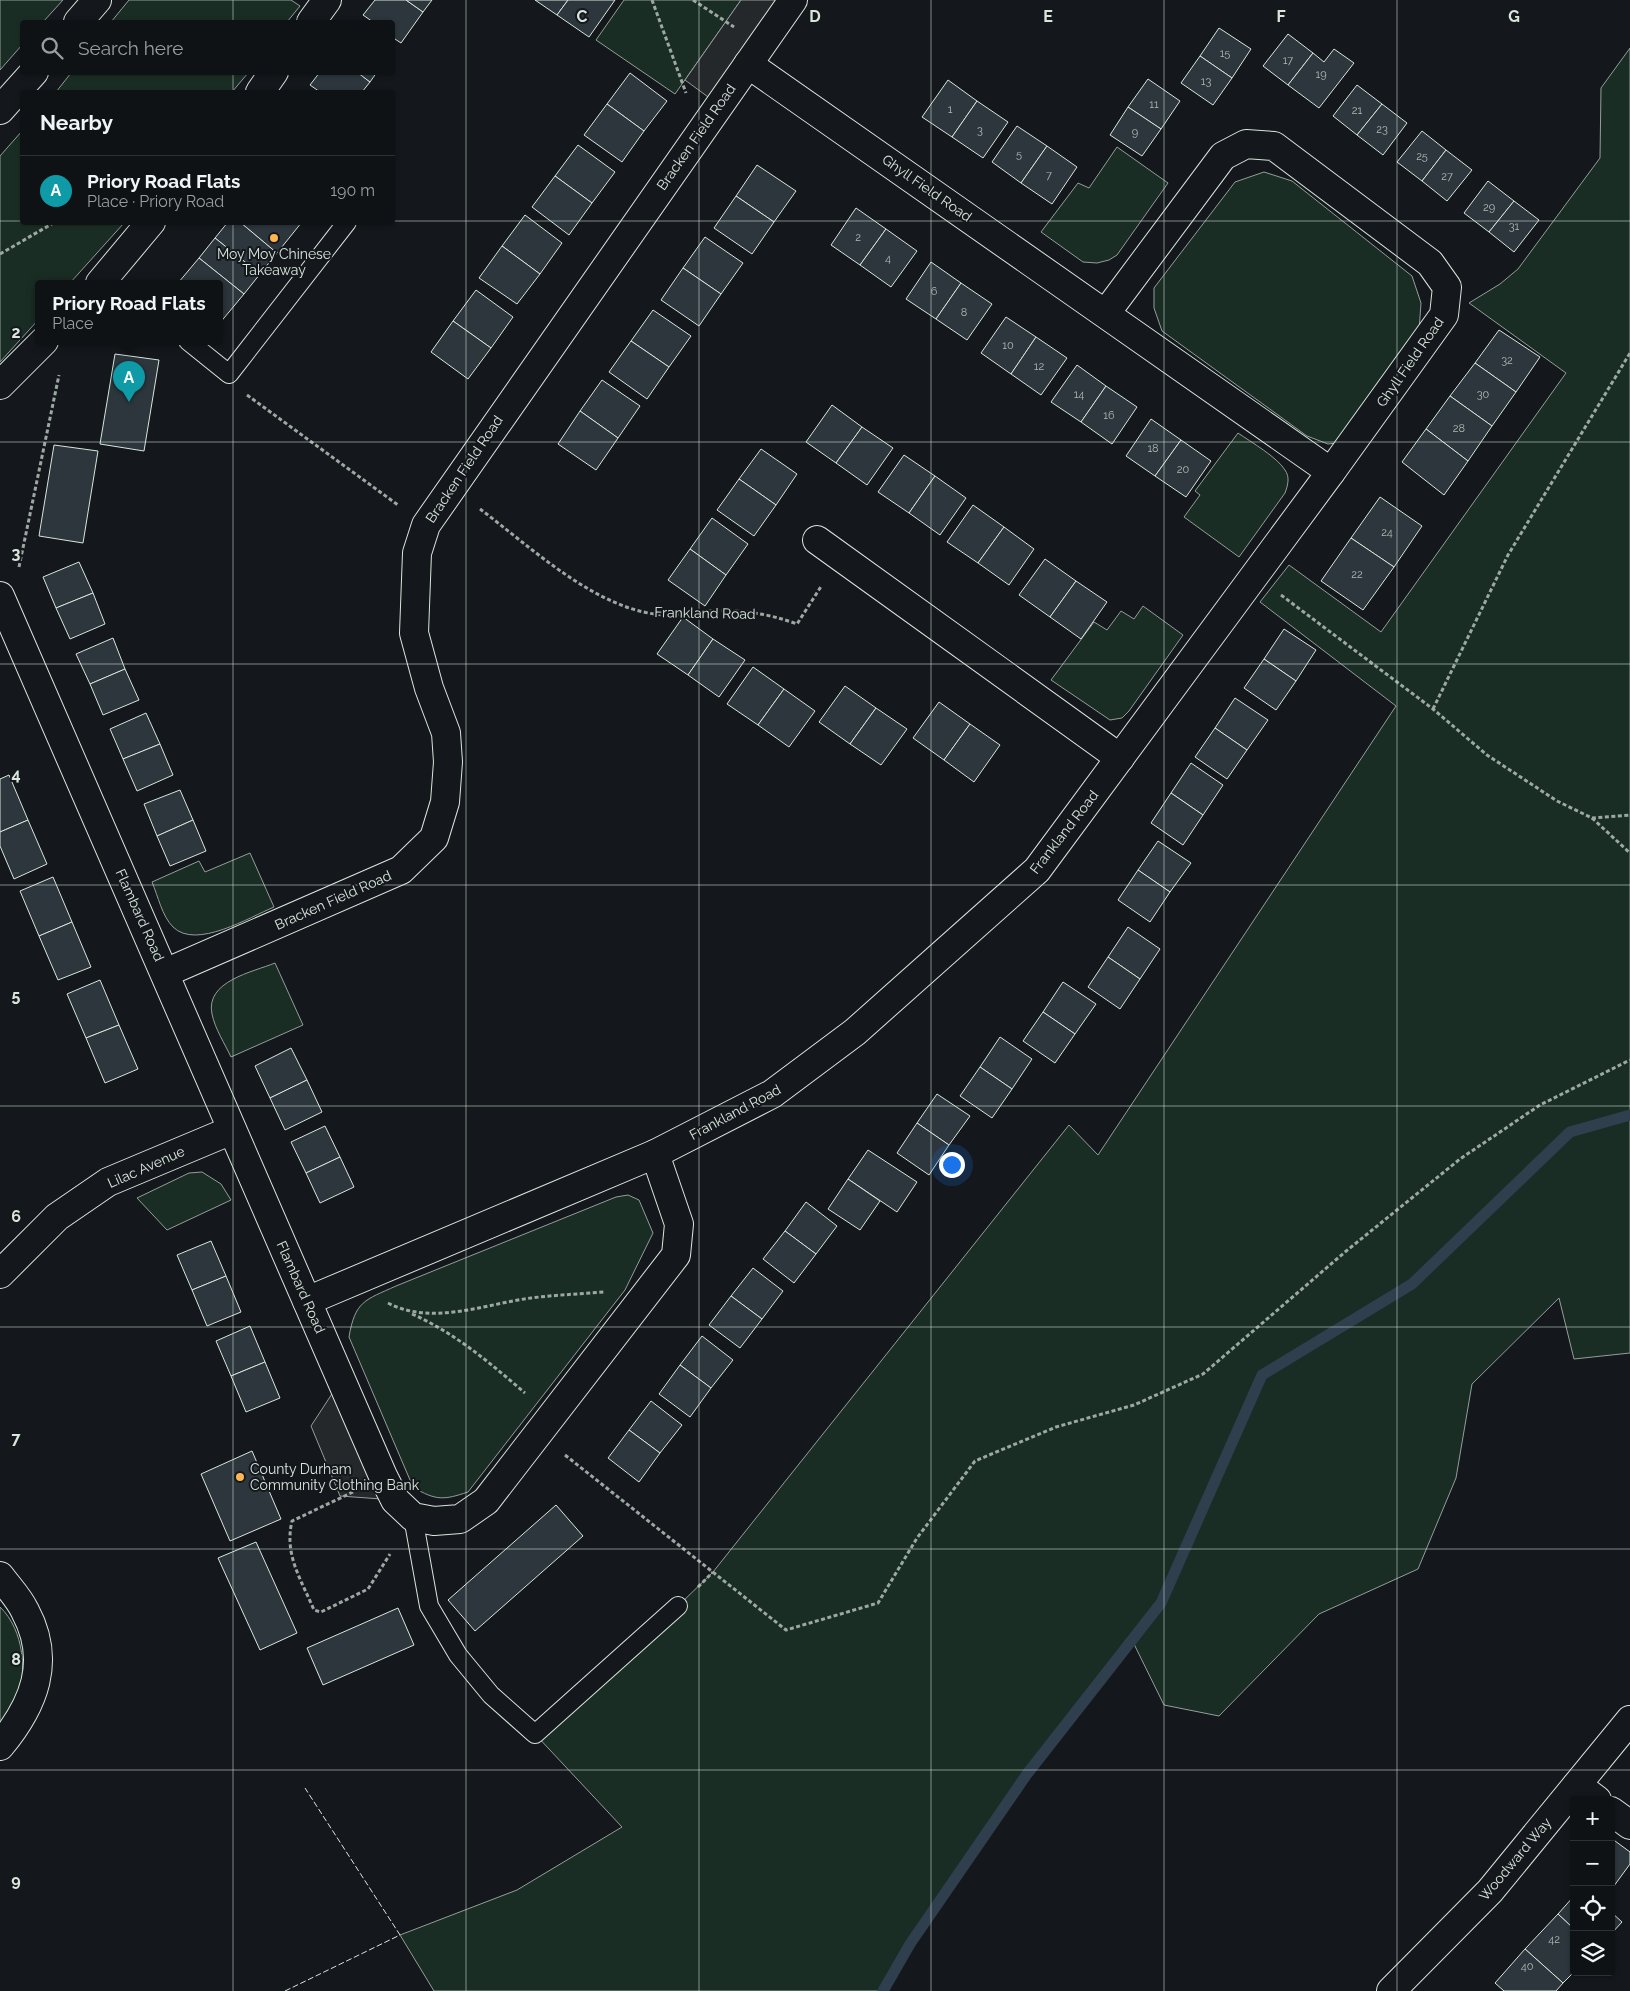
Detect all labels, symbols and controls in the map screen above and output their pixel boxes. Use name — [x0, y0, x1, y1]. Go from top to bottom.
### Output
text: C — [577, 7, 588, 26]
text: D — [809, 7, 821, 26]
text: E — [1043, 7, 1053, 26]
text: F — [1276, 7, 1286, 26]
text: G — [1508, 7, 1520, 26]
search box — [20, 20, 395, 75]
icon: search — [38, 34, 66, 62]
text: Search here — [78, 37, 184, 59]
house number: 15 — [1220, 47, 1230, 60]
house number: 17 — [1283, 54, 1293, 67]
house number: 19 — [1315, 68, 1327, 81]
house number: 13 — [1201, 75, 1211, 88]
street label: Bracken Field Road — [653, 81, 739, 193]
house number: 11 — [1149, 98, 1159, 111]
house number: 1 — [948, 103, 953, 116]
house number: 21 — [1352, 104, 1363, 117]
text: Nearby — [40, 110, 113, 135]
house number: 23 — [1376, 123, 1388, 136]
house number: 3 — [977, 124, 983, 137]
house number: 9 — [1132, 126, 1138, 139]
house number: 5 — [1016, 148, 1022, 161]
house number: 25 — [1416, 150, 1428, 163]
street label: Ghyll Field Road — [879, 151, 975, 225]
house number: 7 — [1046, 169, 1052, 182]
text: Priory Road Flats — [87, 170, 240, 192]
house number: 27 — [1441, 170, 1453, 183]
text: A — [51, 181, 61, 200]
text: 190 m — [330, 181, 375, 200]
text: Place · Priory Road — [87, 192, 224, 211]
house number: 29 — [1483, 201, 1495, 214]
house number: 31 — [1509, 220, 1520, 233]
house number: 2 — [855, 231, 861, 244]
marker: Moy Moy Chinese Takeaway — [268, 232, 280, 244]
place label: Moy Moy Chinese Takeaway — [217, 246, 331, 278]
house number: 4 — [885, 252, 891, 265]
popup — [35, 280, 223, 345]
house number: 6 — [931, 285, 938, 298]
text: Priory Road Flats — [52, 292, 206, 314]
house number: 8 — [961, 306, 967, 319]
text: Place — [52, 314, 93, 333]
street label: Ghyll Field Road — [1373, 314, 1447, 410]
text: 2 — [11, 323, 21, 342]
house number: 10 — [1002, 339, 1014, 352]
house number: 32 — [1501, 354, 1513, 367]
house number: 12 — [1034, 360, 1044, 373]
pin: A — [113, 361, 145, 402]
house number: 14 — [1074, 388, 1084, 401]
house number: 30 — [1477, 388, 1490, 401]
house number: 16 — [1103, 409, 1115, 422]
street label: Bracken Field Road — [422, 412, 506, 526]
house number: 28 — [1453, 422, 1465, 435]
house number: 18 — [1147, 442, 1159, 455]
house number: 20 — [1177, 463, 1189, 476]
house number: 24 — [1381, 526, 1393, 539]
text: 3 — [12, 544, 21, 563]
house number: 22 — [1351, 568, 1363, 581]
street label: Frankland Road — [654, 604, 756, 622]
text: 4 — [11, 765, 21, 784]
street label: Frankland Road — [1027, 787, 1101, 877]
street label: Flambard Road — [112, 866, 168, 964]
street label: Bracken Field Road — [272, 867, 394, 933]
text: 5 — [12, 986, 21, 1005]
street label: Frankland Road — [687, 1081, 783, 1143]
street label: Lilac Avenue — [105, 1143, 187, 1191]
your location — [939, 1152, 965, 1178]
text: 6 — [11, 1207, 21, 1226]
street label: Flambard Road — [273, 1238, 329, 1336]
text: 7 — [12, 1429, 21, 1448]
place label: County Durham Community Clothing Bank — [250, 1461, 420, 1493]
marker: County Durham Community Clothing Bank — [234, 1471, 246, 1483]
text: 8 — [11, 1650, 21, 1669]
map controls — [1570, 1796, 1615, 1976]
button: + — [1570, 1796, 1615, 1841]
street label: Woodward Way — [1476, 1814, 1555, 1904]
button: − — [1570, 1841, 1615, 1886]
text: 9 — [11, 1871, 21, 1890]
button: locate — [1570, 1886, 1615, 1931]
button: layers — [1570, 1931, 1615, 1976]
house number: 42 — [1548, 1933, 1560, 1946]
house number: 40 — [1521, 1960, 1534, 1973]

